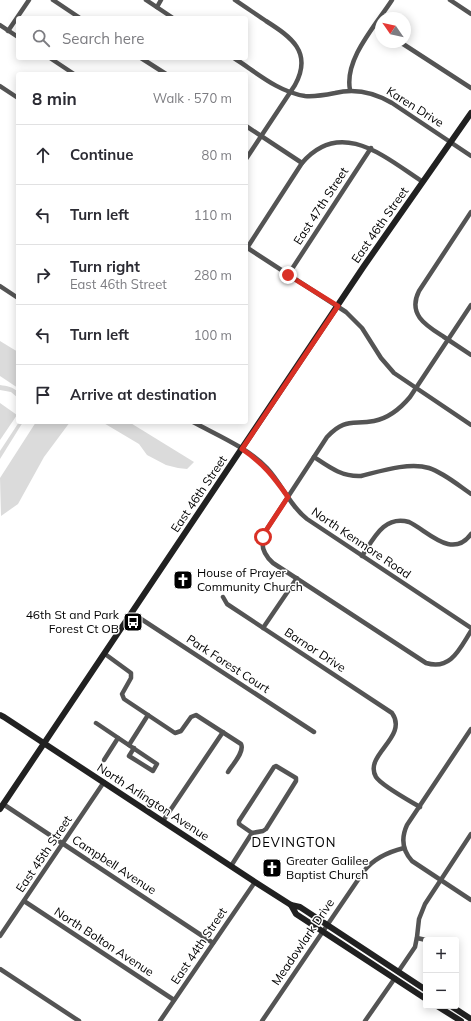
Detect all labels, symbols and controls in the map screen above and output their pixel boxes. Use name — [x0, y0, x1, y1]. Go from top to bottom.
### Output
north arrow — [375, 12, 411, 48]
search box — [16, 16, 248, 60]
icon: search — [30, 27, 52, 49]
text: Search here — [62, 29, 144, 48]
street label: Karen Drive — [384, 83, 447, 130]
text: 8 min — [32, 88, 77, 109]
text: Walk · 570 m — [153, 90, 232, 106]
icon: ahead — [32, 144, 54, 166]
text: Continue — [70, 145, 133, 164]
text: 80 m — [202, 147, 232, 163]
street label: East 47th Street — [290, 164, 351, 247]
street label: East 46th Street — [348, 184, 411, 266]
icon: left — [32, 204, 54, 226]
text: Turn left — [70, 205, 129, 224]
text: 110 m — [194, 207, 232, 223]
text: Turn right — [70, 257, 140, 276]
icon: right — [32, 264, 54, 286]
route end — [279, 266, 297, 284]
text: 280 m — [194, 267, 232, 283]
text: East 46th Street — [70, 276, 167, 292]
icon: left — [32, 324, 54, 346]
text: Turn left — [70, 325, 129, 344]
text: 100 m — [194, 327, 232, 343]
icon: arrive — [32, 384, 54, 406]
text: Arrive at destination — [70, 385, 217, 404]
street label: East 46th Street — [167, 452, 230, 535]
street label: North Kenmore Road — [309, 504, 414, 581]
route start — [254, 528, 272, 546]
place label: House of Prayer Community Church — [197, 565, 303, 594]
church icon: House of Prayer Community Church — [172, 569, 194, 591]
place label: 46th St and Park Forest Ct OB — [26, 607, 120, 636]
bus stop icon: 46th St and Park Forest Ct OB — [122, 611, 144, 633]
street label: Barnor Drive — [282, 624, 349, 675]
street label: Park Forest Court — [184, 631, 273, 696]
street label: North Arlington Avenue — [94, 760, 212, 844]
street label: East 45th Street — [12, 812, 75, 895]
street label: Campbell Avenue — [69, 832, 159, 897]
district label: DEVINGTON — [252, 834, 336, 850]
place label: Greater Galilee Baptist Church — [286, 853, 369, 882]
church icon: Greater Galilee Baptist Church — [261, 857, 283, 879]
street label: Meadowlark Drive — [268, 896, 337, 988]
street label: North Bolton Avenue — [52, 904, 157, 979]
street label: East 44th Street — [167, 904, 230, 987]
map controls — [423, 937, 459, 1009]
button: + — [423, 937, 459, 973]
button: − — [423, 973, 459, 1009]

